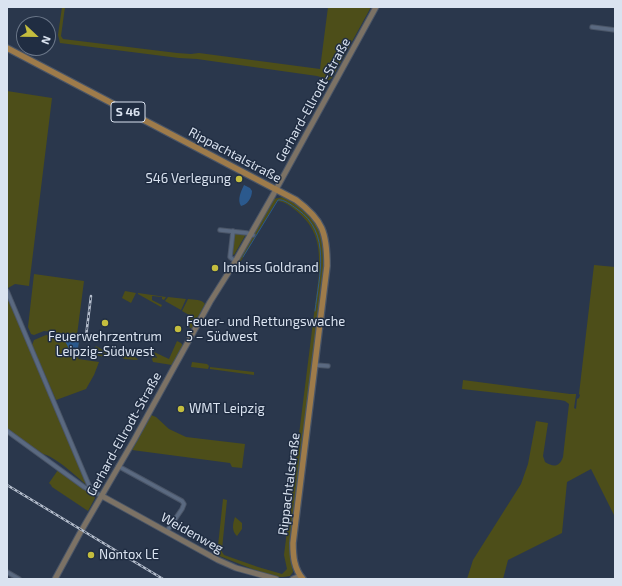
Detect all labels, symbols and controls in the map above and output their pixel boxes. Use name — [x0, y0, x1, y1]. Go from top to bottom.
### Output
north arrow — [16, 16, 56, 56]
text: N — [39, 34, 54, 46]
street label: Gerhard-Ellrodt-Straße — [272, 35, 354, 165]
road number: S 46 — [111, 102, 145, 122]
street label: Rippachtalstraße — [186, 124, 284, 186]
place label: S46 Verlegung — [145, 171, 231, 187]
marker: S46 Verlegung — [234, 174, 244, 184]
place label: Imbiss Goldrand — [223, 260, 319, 276]
marker: Imbiss Goldrand — [210, 263, 220, 273]
place label: Feuer- und Rettungswache 5 – Südwest — [186, 314, 345, 345]
marker: Feuerwehrzentrum Leipzig-Südwest — [100, 318, 110, 328]
marker: Feuer- und Rettungswache 5 – Südwest — [173, 324, 183, 334]
place label: Feuerwehrzentrum Leipzig-Südwest — [48, 329, 162, 360]
street label: Gerhard-Ellrodt-Straße — [83, 369, 165, 499]
place label: WMT Leipzig — [189, 401, 265, 417]
marker: WMT Leipzig — [176, 404, 186, 414]
street label: Rippachtalstraße — [275, 432, 303, 536]
street label: Weidenweg — [158, 509, 226, 557]
place label: Nontox LE — [99, 547, 159, 563]
marker: Nontox LE — [86, 550, 96, 560]

